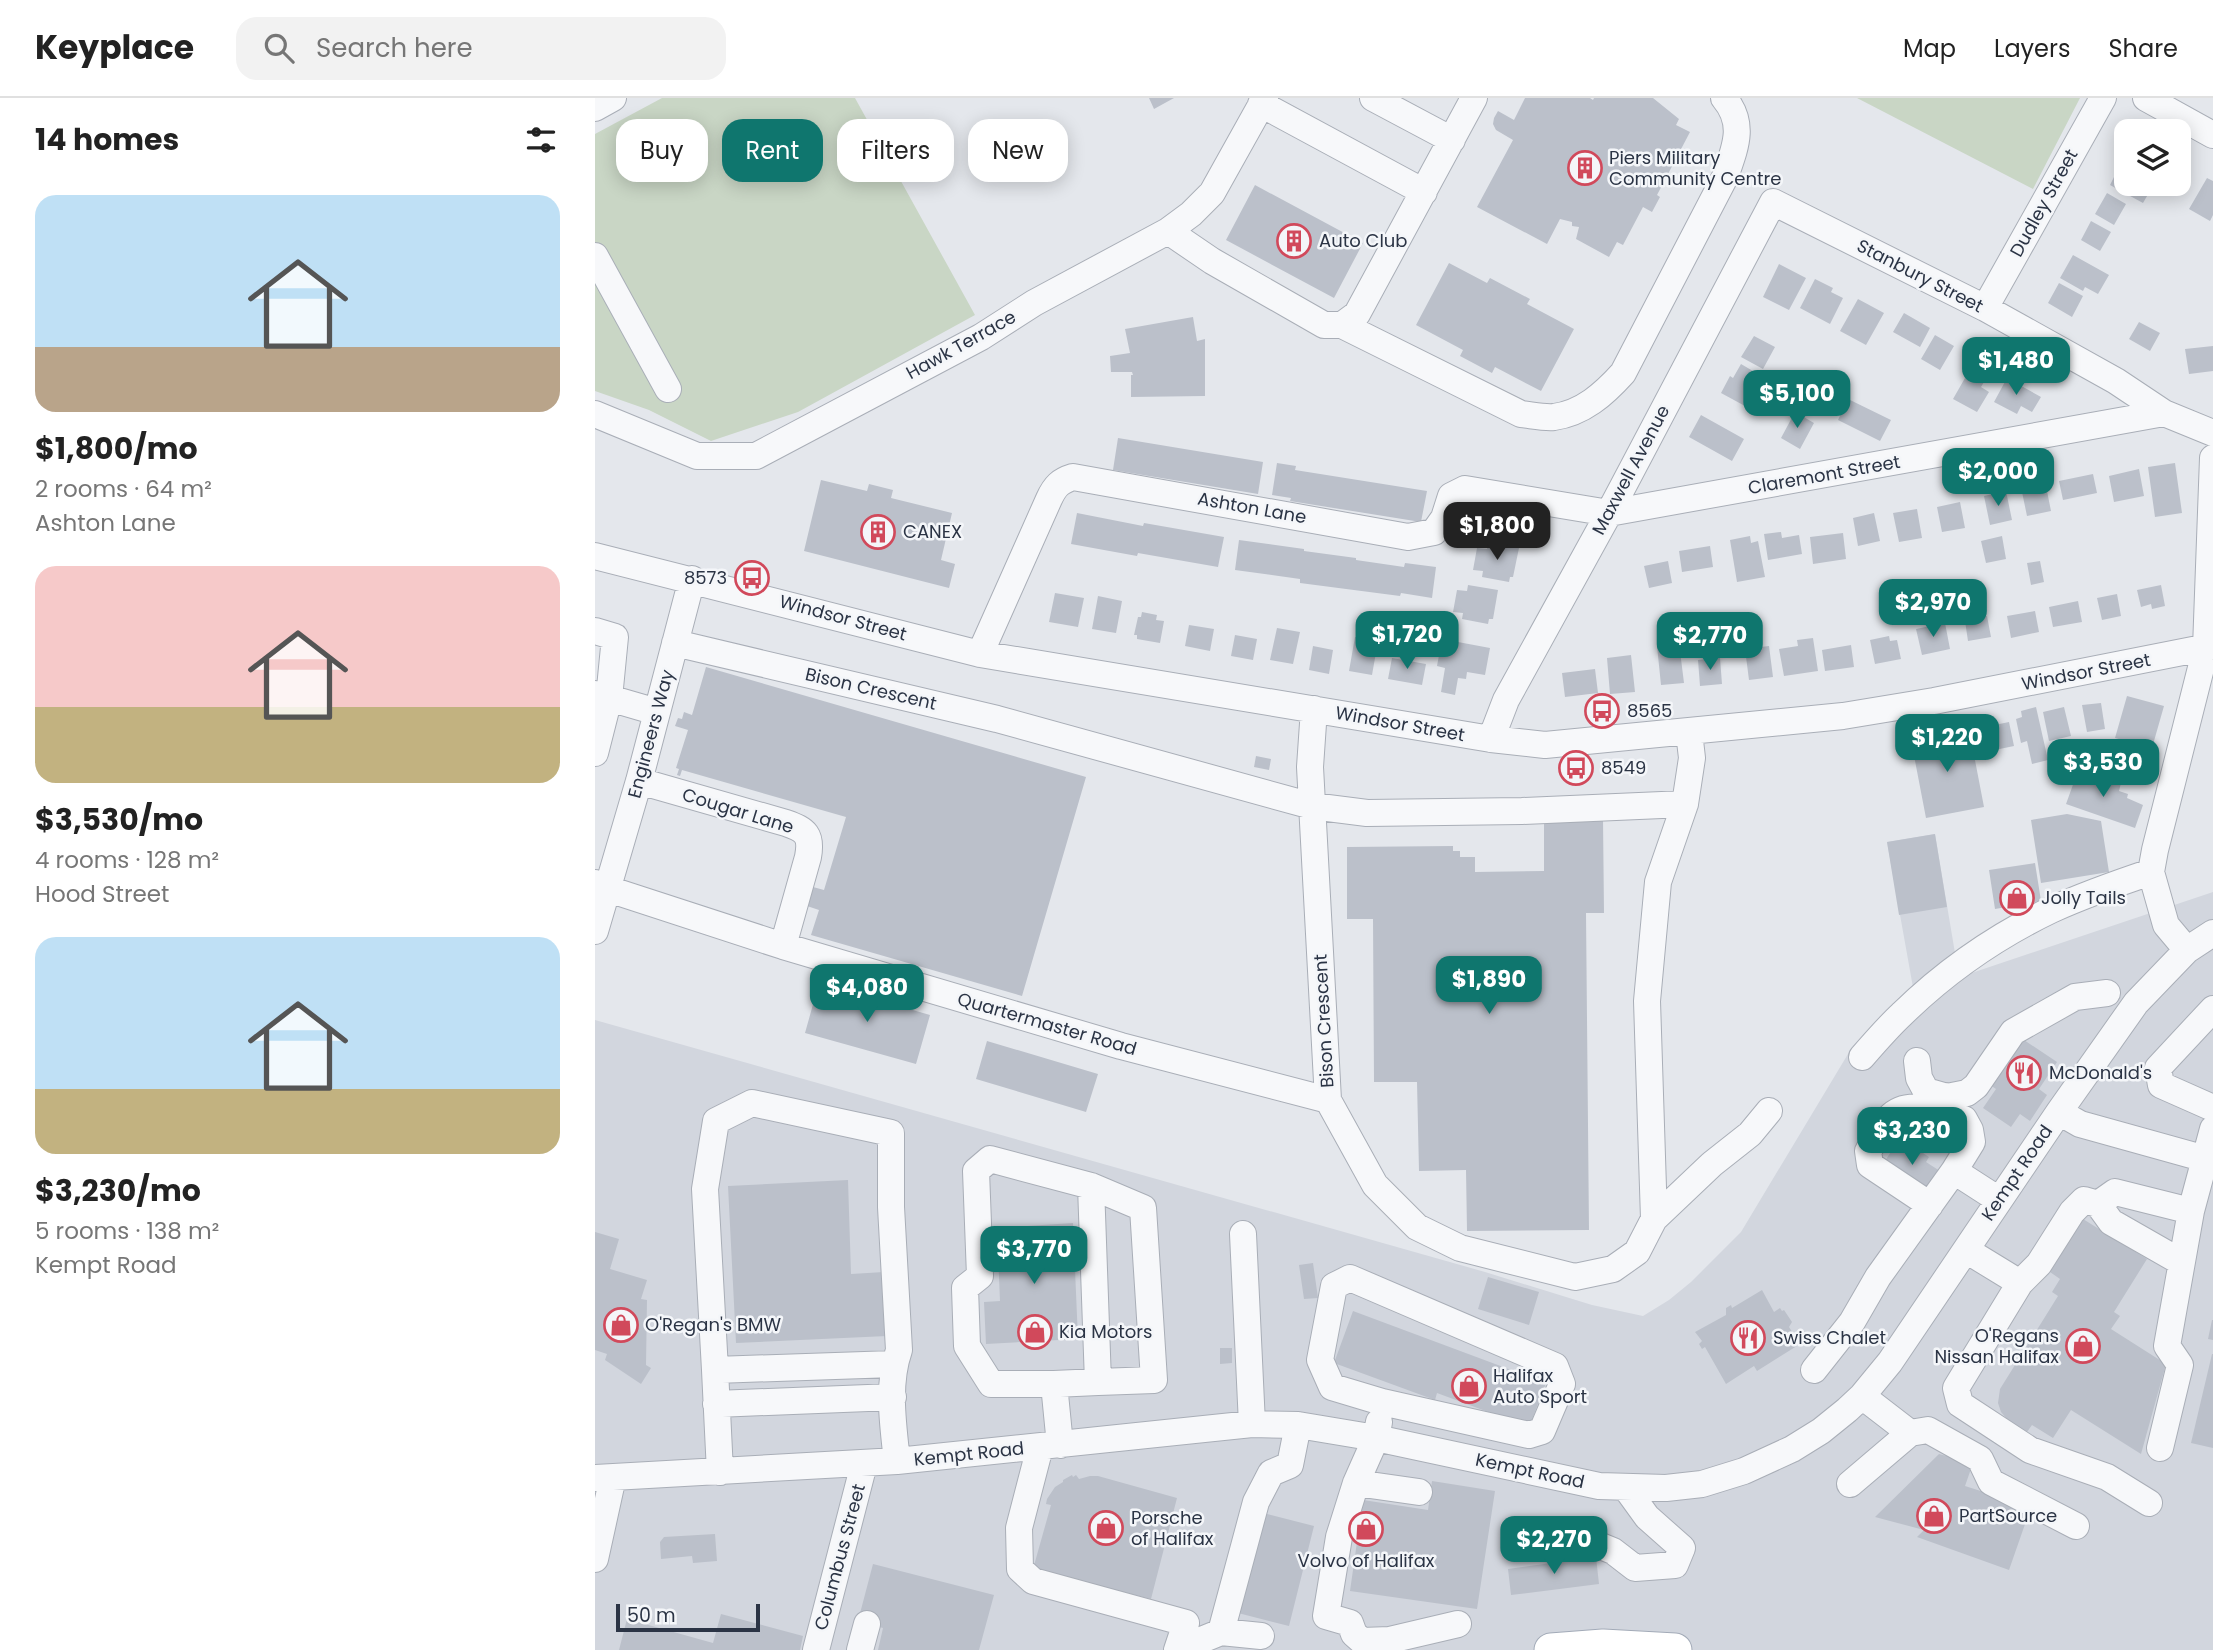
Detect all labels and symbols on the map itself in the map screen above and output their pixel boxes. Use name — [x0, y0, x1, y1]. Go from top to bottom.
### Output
street label: Dudley Street — [2004, 144, 2084, 261]
place label: Piers Military Community Centre — [1609, 145, 1781, 191]
building icon: Piers Military Community Centre — [1566, 149, 1604, 187]
building icon: Auto Club — [1275, 222, 1313, 260]
place label: Auto Club — [1319, 228, 1408, 253]
street label: Stanbury Street — [1853, 233, 1988, 318]
street label: Hawk Terrace — [901, 304, 1020, 385]
pin: $1,480 — [1959, 338, 2073, 397]
pin: $5,100 — [1740, 370, 1854, 430]
street label: Maxwell Avenue — [1586, 401, 1675, 539]
pin: $2,000 — [1941, 448, 2055, 508]
street label: Claremont Street — [1746, 449, 1902, 500]
street label: Ashton Lane — [1196, 486, 1308, 529]
pin: $1,800 — [1440, 503, 1554, 562]
building icon: CANEX — [859, 513, 897, 551]
place label: CANEX — [903, 519, 962, 544]
bus stop icon: 8573 — [733, 559, 771, 597]
place label: 8573 — [684, 565, 727, 590]
pin: $2,970 — [1876, 580, 1990, 639]
street label: Windsor Street — [777, 589, 910, 647]
pin: $1,720 — [1350, 612, 1464, 671]
pin: $2,770 — [1653, 612, 1767, 672]
street label: Windsor Street — [2019, 647, 2153, 696]
street label: Bison Crescent — [803, 661, 939, 716]
street label: Engineers Way — [621, 667, 680, 801]
bus stop icon: 8565 — [1583, 692, 1621, 730]
place label: 8565 — [1627, 698, 1672, 723]
street label: Windsor Street — [1333, 700, 1467, 747]
pin: $1,220 — [1890, 714, 2004, 774]
pin: $3,530 — [2046, 740, 2160, 799]
bus stop icon: 8549 — [1557, 749, 1595, 787]
place label: 8549 — [1601, 755, 1646, 780]
street label: Cougar Lane — [679, 782, 797, 839]
shop icon: Jolly Tails — [1998, 879, 2036, 917]
place label: Jolly Tails — [2041, 885, 2126, 910]
street label: Bison Crescent — [1308, 953, 1339, 1089]
pin: $1,890 — [1432, 956, 1546, 1016]
pin: $4,080 — [810, 964, 924, 1024]
street label: Quartermaster Road — [955, 986, 1140, 1061]
restaurant icon: McDonald's — [2005, 1054, 2043, 1092]
place label: McDonald's — [2049, 1060, 2152, 1085]
pin: $3,230 — [1855, 1108, 1969, 1167]
street label: Kempt Road — [1975, 1120, 2058, 1226]
pin: $3,770 — [977, 1226, 1091, 1286]
shop icon: O'Regan's BMW — [602, 1306, 640, 1344]
place label: O'Regan's BMW — [645, 1312, 782, 1337]
shop icon: Kia Motors — [1016, 1313, 1054, 1351]
place label: Kia Motors — [1059, 1319, 1152, 1344]
restaurant icon: Swiss Chalet — [1729, 1319, 1767, 1357]
place label: O'Regans Nissan Halifax — [1934, 1323, 2059, 1369]
place label: Swiss Chalet — [1773, 1325, 1886, 1350]
shop icon: O'Regans Nissan Halifax — [2064, 1327, 2102, 1365]
place label: Halifax Auto Sport — [1493, 1363, 1587, 1409]
shop icon: Halifax Auto Sport — [1450, 1367, 1488, 1405]
street label: Kempt Road — [913, 1435, 1025, 1472]
street label: Kempt Road — [1473, 1447, 1587, 1494]
street label: Columbus Street — [808, 1481, 871, 1633]
shop icon: PartSource — [1915, 1497, 1953, 1535]
place label: PartSource — [1959, 1503, 2057, 1528]
place label: Porsche of Halifax — [1131, 1505, 1214, 1551]
shop icon: Porsche of Halifax — [1087, 1509, 1125, 1547]
shop icon: Volvo of Halifax — [1347, 1510, 1385, 1548]
pin: $2,270 — [1497, 1516, 1611, 1576]
place label: Volvo of Halifax — [1298, 1548, 1435, 1573]
scale bar — [616, 1601, 759, 1633]

